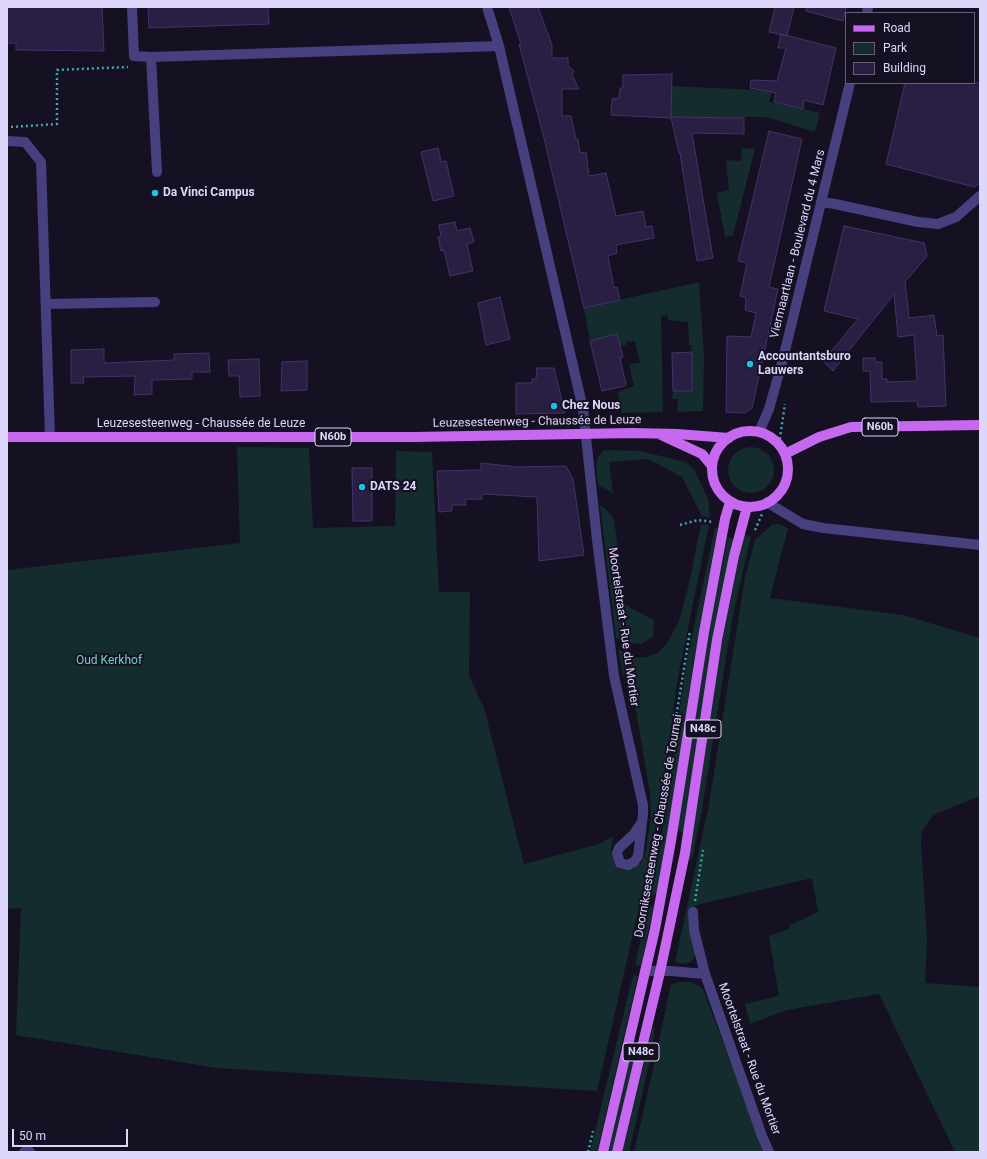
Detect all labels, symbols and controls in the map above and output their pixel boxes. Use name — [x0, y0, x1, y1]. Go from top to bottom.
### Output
legend — [845, 12, 975, 84]
text: Road — [883, 21, 911, 35]
text: Park — [883, 41, 907, 55]
text: Building — [883, 61, 926, 75]
street label: Viermaartlaan - Boulevard du 4 Mars — [768, 148, 828, 340]
place label: Da Vinci Campus — [163, 186, 255, 200]
marker: Da Vinci Campus — [150, 188, 160, 198]
place label: Accountantsburo Lauwers — [758, 350, 851, 378]
marker: Accountantsburo Lauwers — [745, 359, 755, 369]
place label: Chez Nous — [562, 399, 620, 413]
marker: Chez Nous — [549, 401, 559, 411]
street label: Leuzesesteenweg - Chaussée de Leuze — [433, 413, 641, 431]
street label: Leuzesesteenweg - Chaussée de Leuze — [97, 417, 305, 431]
road number: N60b — [862, 418, 898, 436]
road number: N60b — [315, 428, 351, 446]
place label: DATS 24 — [370, 480, 417, 494]
marker: DATS 24 — [357, 482, 367, 492]
street label: Moortelstraat - Rue du Mortier — [605, 546, 641, 708]
park label: Oud Kerkhof — [76, 654, 142, 668]
street label: Doorniksesteenweg - Chaussée de Tournai — [632, 713, 686, 939]
road number: N48c — [685, 720, 721, 738]
street label: Moortelstraat - Rue du Mortier — [715, 981, 783, 1137]
road number: N48c — [623, 1043, 659, 1061]
scale bar — [14, 1121, 130, 1147]
text: 50 m — [19, 1129, 46, 1143]

